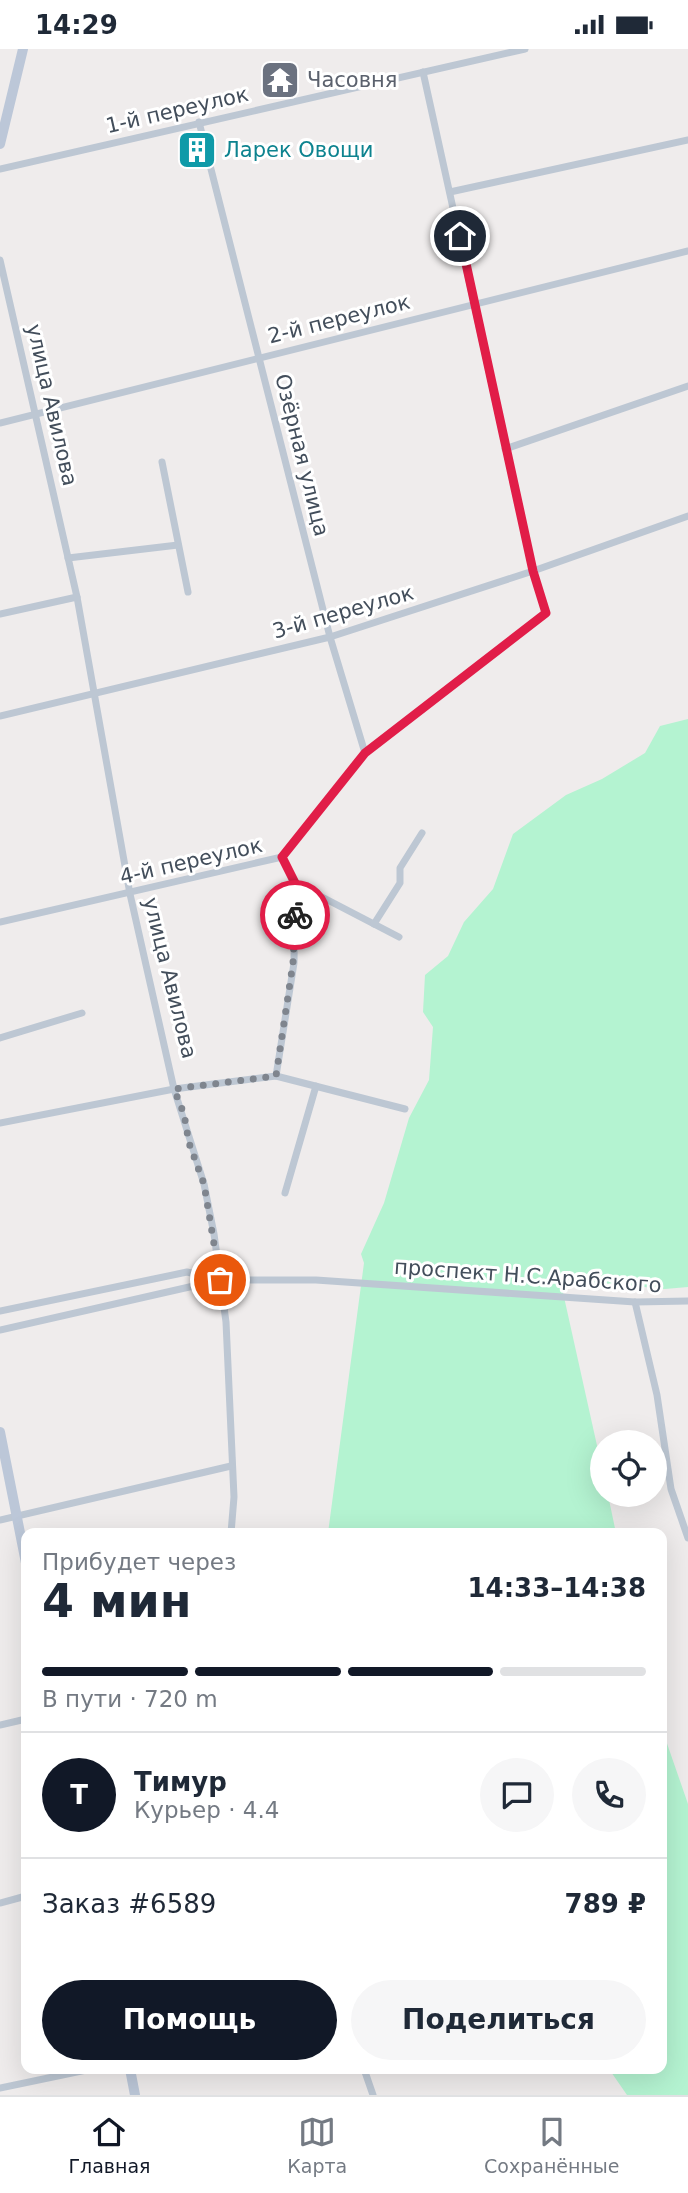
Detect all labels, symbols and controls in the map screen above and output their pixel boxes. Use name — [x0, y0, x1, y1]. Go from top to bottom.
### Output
text: 14:29 — [35, 10, 118, 40]
temple icon: Часовня — [259, 59, 301, 101]
place label: Часовня — [307, 68, 397, 92]
street label: 1-й переулок — [103, 82, 251, 138]
building icon: Ларек Овощи — [176, 129, 218, 171]
place label: Ларек Овощи — [224, 138, 373, 162]
pin — [430, 206, 490, 266]
icon: home — [441, 217, 479, 255]
street label: 2-й переулок — [265, 290, 413, 348]
street label: улица Авилова — [22, 322, 82, 488]
street label: Озёрная улица — [270, 371, 334, 539]
street label: 3-й переулок — [270, 580, 416, 644]
street label: 4-й переулок — [117, 833, 265, 889]
courier — [260, 880, 330, 950]
street label: улица Авилова — [138, 895, 202, 1061]
icon: bike — [276, 896, 314, 934]
pin — [190, 1250, 250, 1310]
street label: проспект Н.С.Арабского — [393, 1255, 663, 1297]
icon: bag — [201, 1261, 239, 1299]
map controls — [590, 1430, 667, 1507]
button: locate — [590, 1430, 667, 1507]
text: Прибудет через — [42, 1549, 236, 1575]
text: 14:33–14:38 — [467, 1573, 646, 1603]
text: 4 мин — [42, 1574, 192, 1628]
text: В пути · 720 m — [42, 1686, 218, 1712]
button: chat — [480, 1758, 554, 1832]
button: phone — [572, 1758, 646, 1832]
text: Тимур — [134, 1767, 227, 1797]
text: Т — [70, 1780, 88, 1810]
text: Курьер · 4.4 — [134, 1797, 279, 1823]
text: Заказ #6589 — [42, 1889, 216, 1919]
text: 789 ₽ — [565, 1889, 646, 1919]
button: Помощь — [42, 1980, 337, 2060]
button: Поделиться — [351, 1980, 646, 2060]
tab: Главная — [68, 2113, 150, 2177]
tab: Карта — [287, 2113, 347, 2177]
tab: Сохранённые — [484, 2113, 620, 2177]

